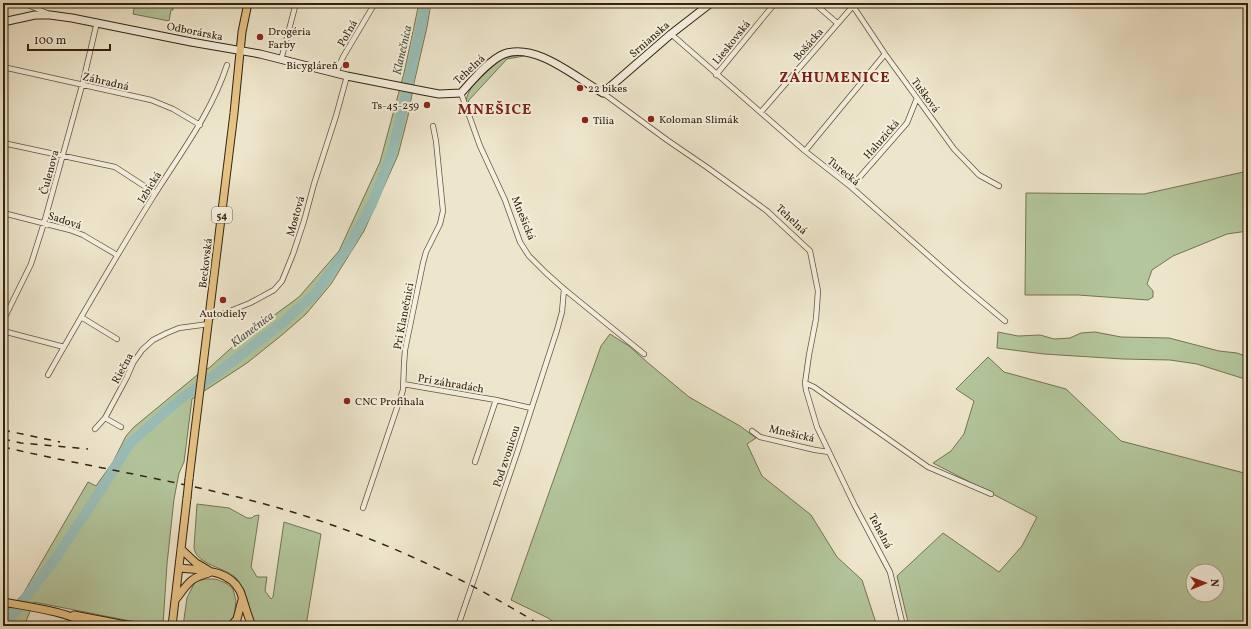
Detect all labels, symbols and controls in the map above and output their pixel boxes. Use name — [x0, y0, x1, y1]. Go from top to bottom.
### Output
street label: Poľná — [335, 17, 362, 50]
street label: Lieskovská — [710, 17, 755, 68]
street label: Srnianska — [627, 18, 674, 62]
street label: Odborárska — [165, 20, 225, 45]
water label: Klanečnica — [389, 23, 417, 77]
place label: Drogéria Farby — [268, 25, 311, 53]
street label: Bošácka — [791, 25, 828, 65]
scale bar — [28, 26, 110, 52]
marker: Drogéria Farby — [255, 32, 265, 42]
text: 100 m — [34, 33, 67, 49]
street label: Tehelná — [451, 51, 489, 89]
place label: Bicygláreň — [286, 59, 338, 74]
marker: Bicygláreň — [341, 60, 351, 70]
district label: ZÁHUMENICE — [779, 68, 891, 89]
street label: Záhradná — [81, 70, 131, 95]
street label: Tušková — [907, 75, 943, 117]
place label: 22 bikes — [588, 82, 627, 97]
marker: 22 bikes — [575, 83, 585, 93]
place label: Ts-45-259 — [372, 99, 419, 114]
marker: Ts-45-259 — [422, 100, 432, 110]
district label: MNEŠICE — [458, 100, 532, 121]
place label: Koloman Slimák — [659, 113, 739, 128]
place label: Tilia — [593, 114, 615, 129]
marker: Koloman Slimák — [646, 114, 656, 124]
marker: Tilia — [580, 115, 590, 125]
street label: Haluzická — [861, 116, 904, 163]
street label: Čulenova — [37, 148, 64, 196]
street label: Turecká — [824, 154, 863, 190]
street label: Izbická — [135, 169, 166, 207]
street label: Mostová — [284, 194, 309, 238]
street label: Mnešická — [507, 194, 538, 243]
street label: Tehelná — [772, 202, 810, 239]
road number: 54 — [212, 207, 232, 223]
street label: Sadová — [46, 209, 84, 234]
street label: Beckovská — [196, 237, 217, 289]
street label: Pri Klanečnici — [391, 282, 418, 351]
marker: Autodiely — [218, 295, 228, 305]
place label: Autodiely — [199, 307, 247, 322]
water label: Klanečnica — [228, 308, 278, 351]
street label: Riečna — [109, 350, 138, 387]
street label: Pri záhradách — [416, 371, 485, 398]
place label: CNC Profihala — [355, 395, 425, 410]
marker: CNC Profihala — [342, 396, 352, 406]
street label: Mnešická — [767, 422, 816, 447]
street label: Pod zvonicou — [490, 424, 525, 489]
street label: Tehelná — [864, 511, 895, 552]
north arrow — [1185, 563, 1225, 603]
text: N — [1206, 579, 1221, 587]

